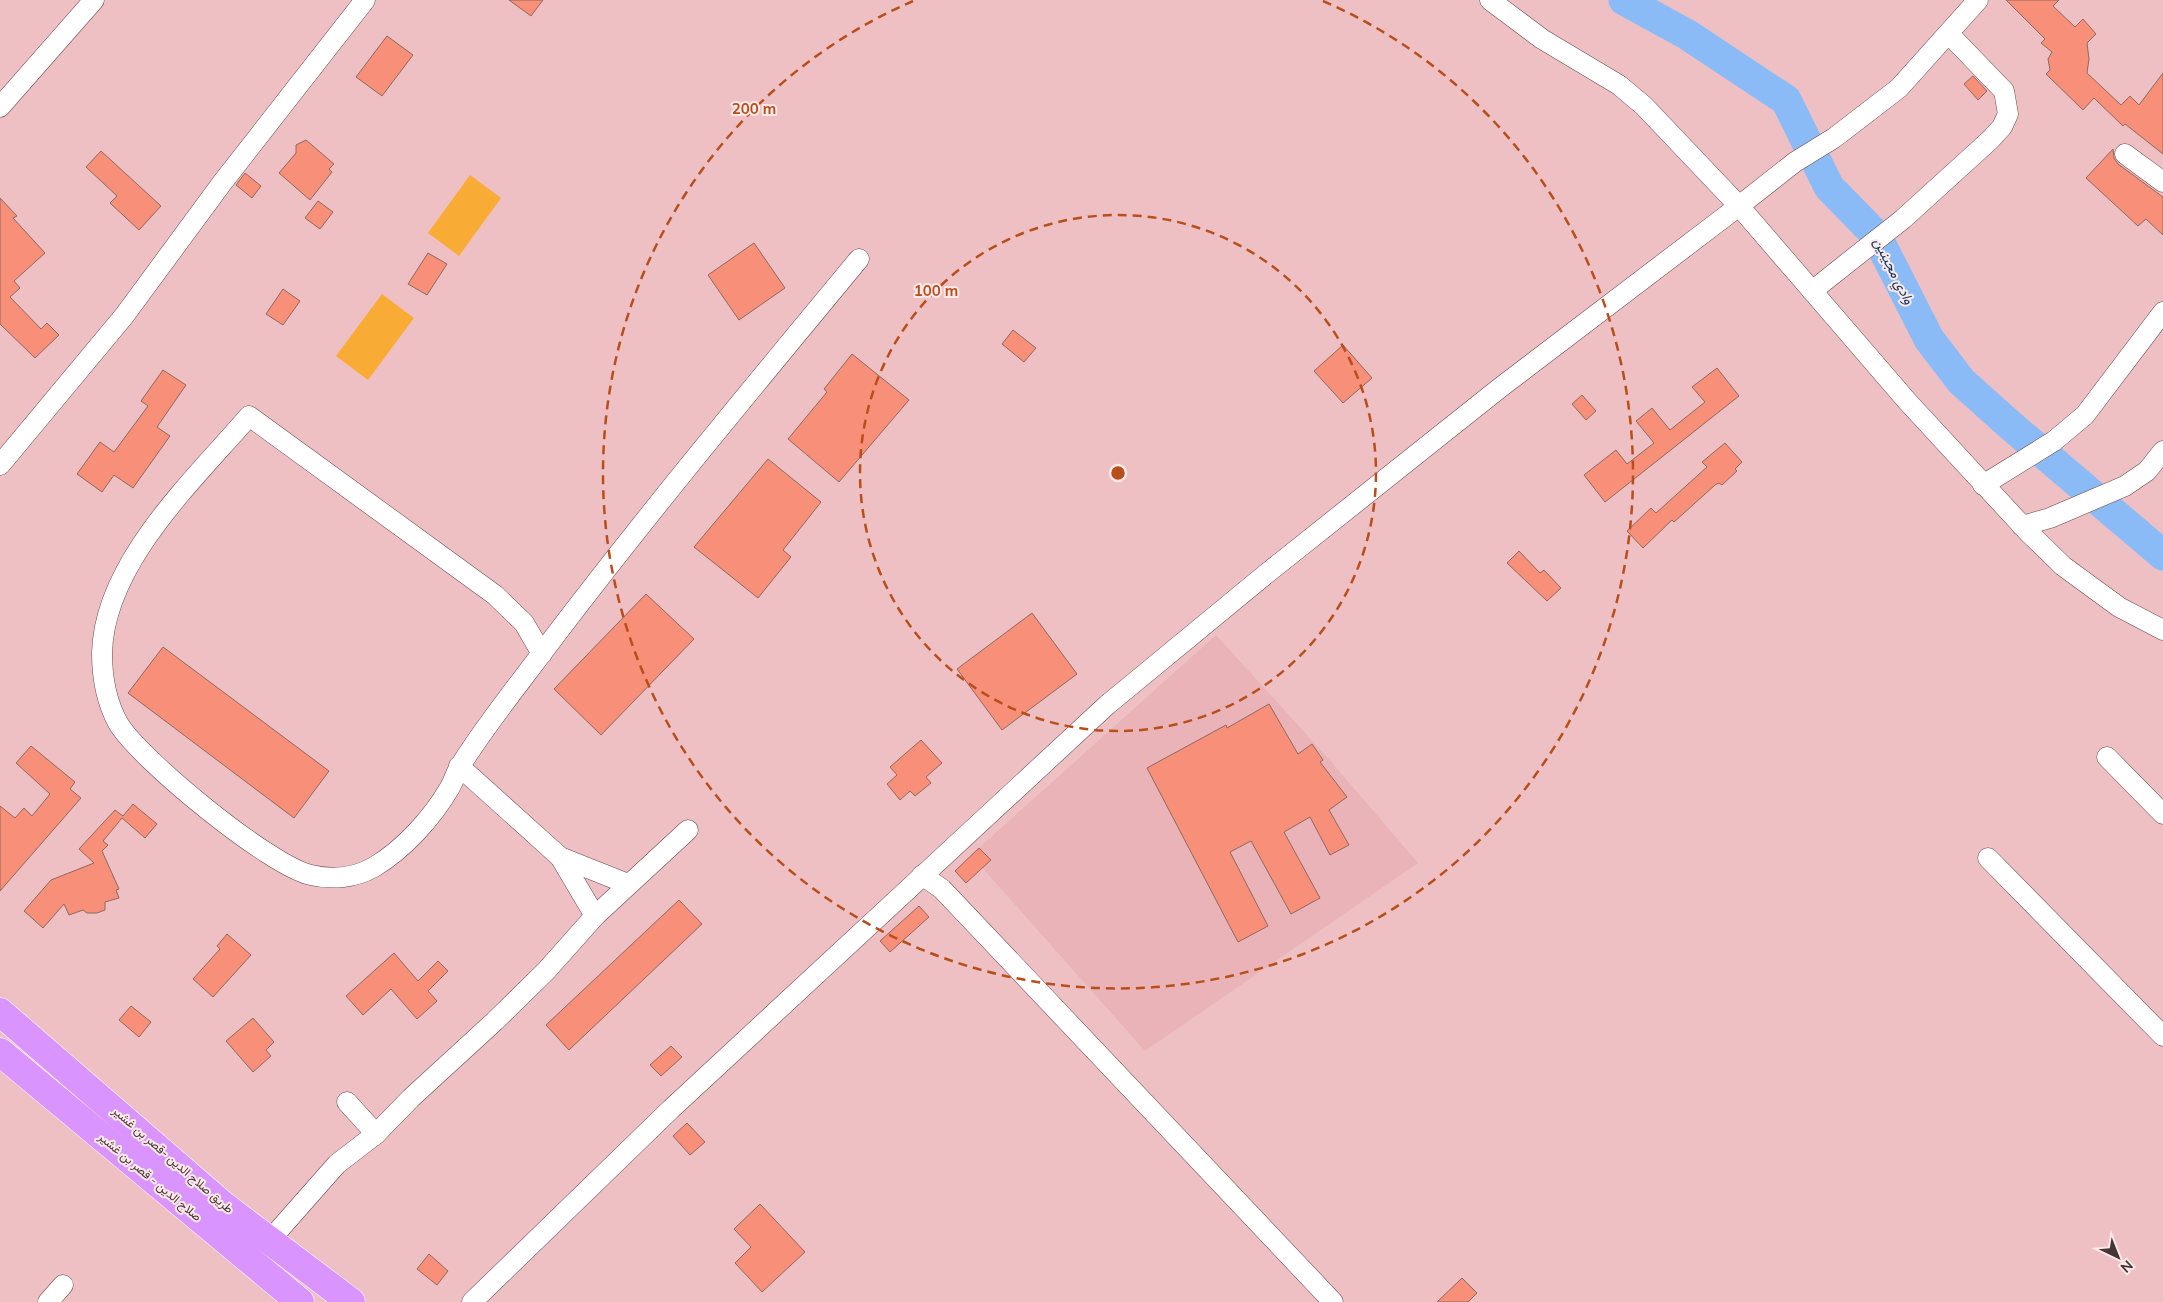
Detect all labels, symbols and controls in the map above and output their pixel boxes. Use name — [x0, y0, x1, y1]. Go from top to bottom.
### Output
text: 200 m — [732, 99, 776, 118]
water label: وادي مجينين — [1867, 235, 1919, 309]
text: 100 m — [914, 281, 958, 300]
centre of rings — [1109, 464, 1127, 482]
street label: طريق صلاح الدين -قصر بن غشير — [108, 1102, 237, 1218]
street label: صلاح الدين - قصر بن غشير — [94, 1128, 205, 1226]
north arrow — [2093, 1232, 2143, 1282]
text: N — [2117, 1256, 2137, 1277]

